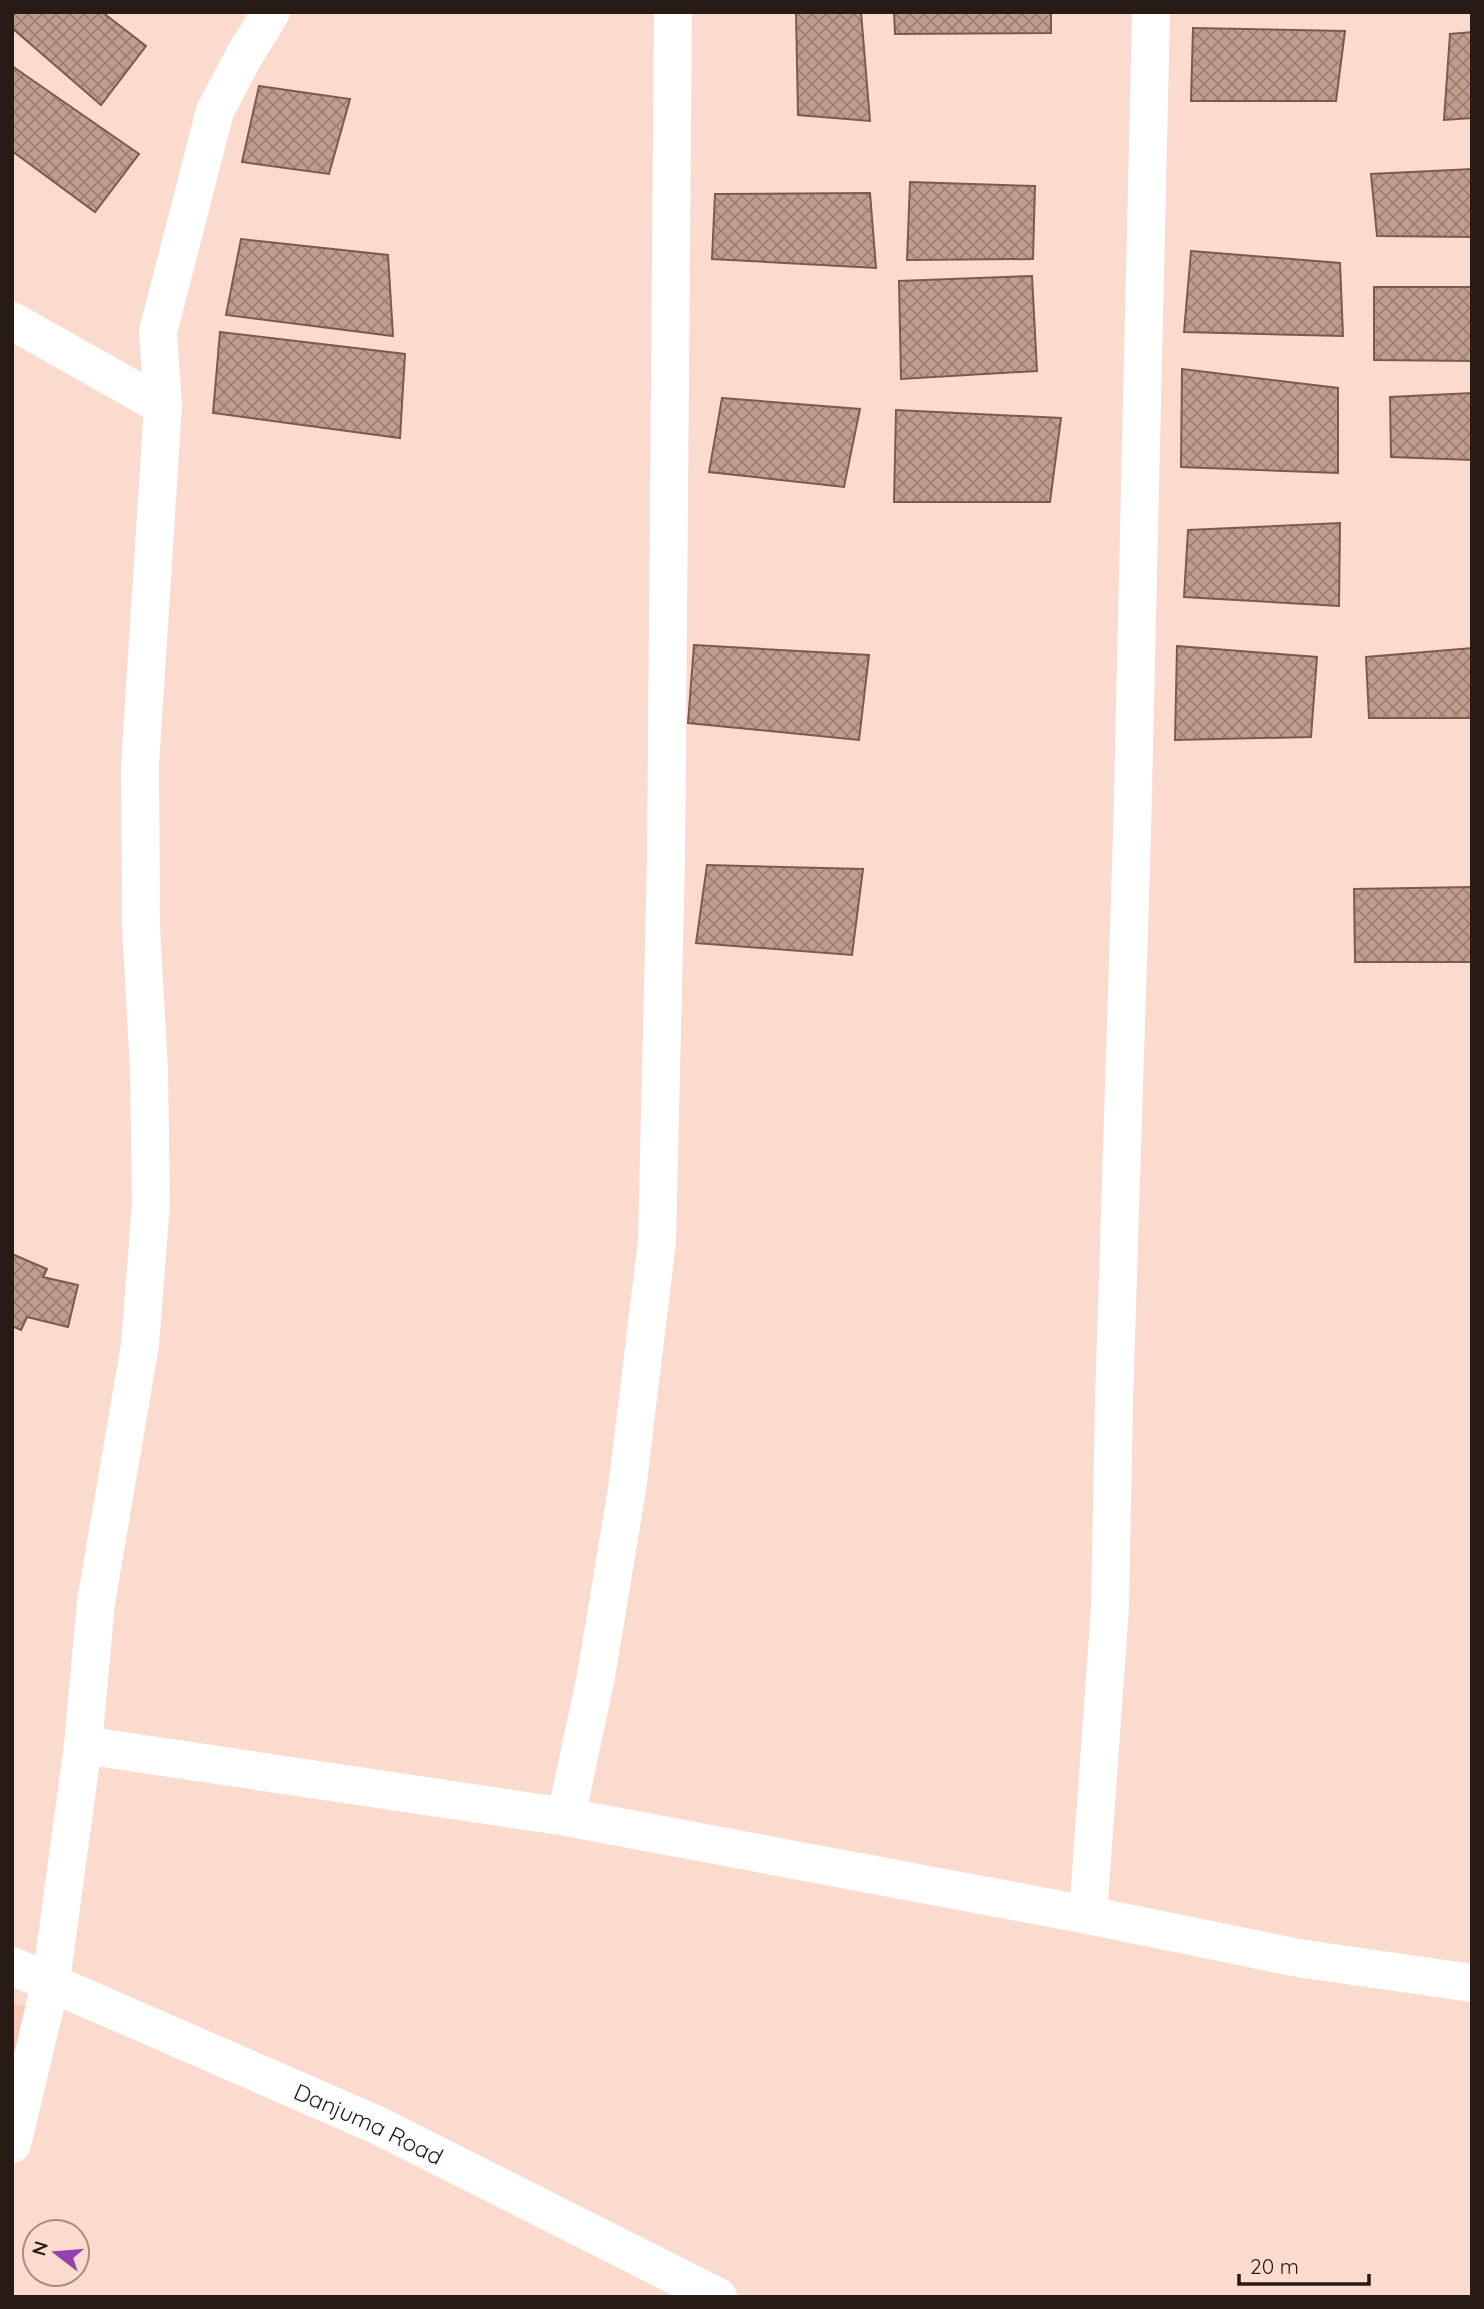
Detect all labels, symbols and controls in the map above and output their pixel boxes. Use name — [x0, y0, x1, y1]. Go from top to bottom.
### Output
street label: Danjuma Road — [290, 2076, 448, 2171]
north arrow — [21, 2218, 91, 2288]
text: N — [26, 2238, 53, 2258]
scale bar — [1239, 2242, 1368, 2286]
text: 20 m — [1250, 2253, 1299, 2279]

